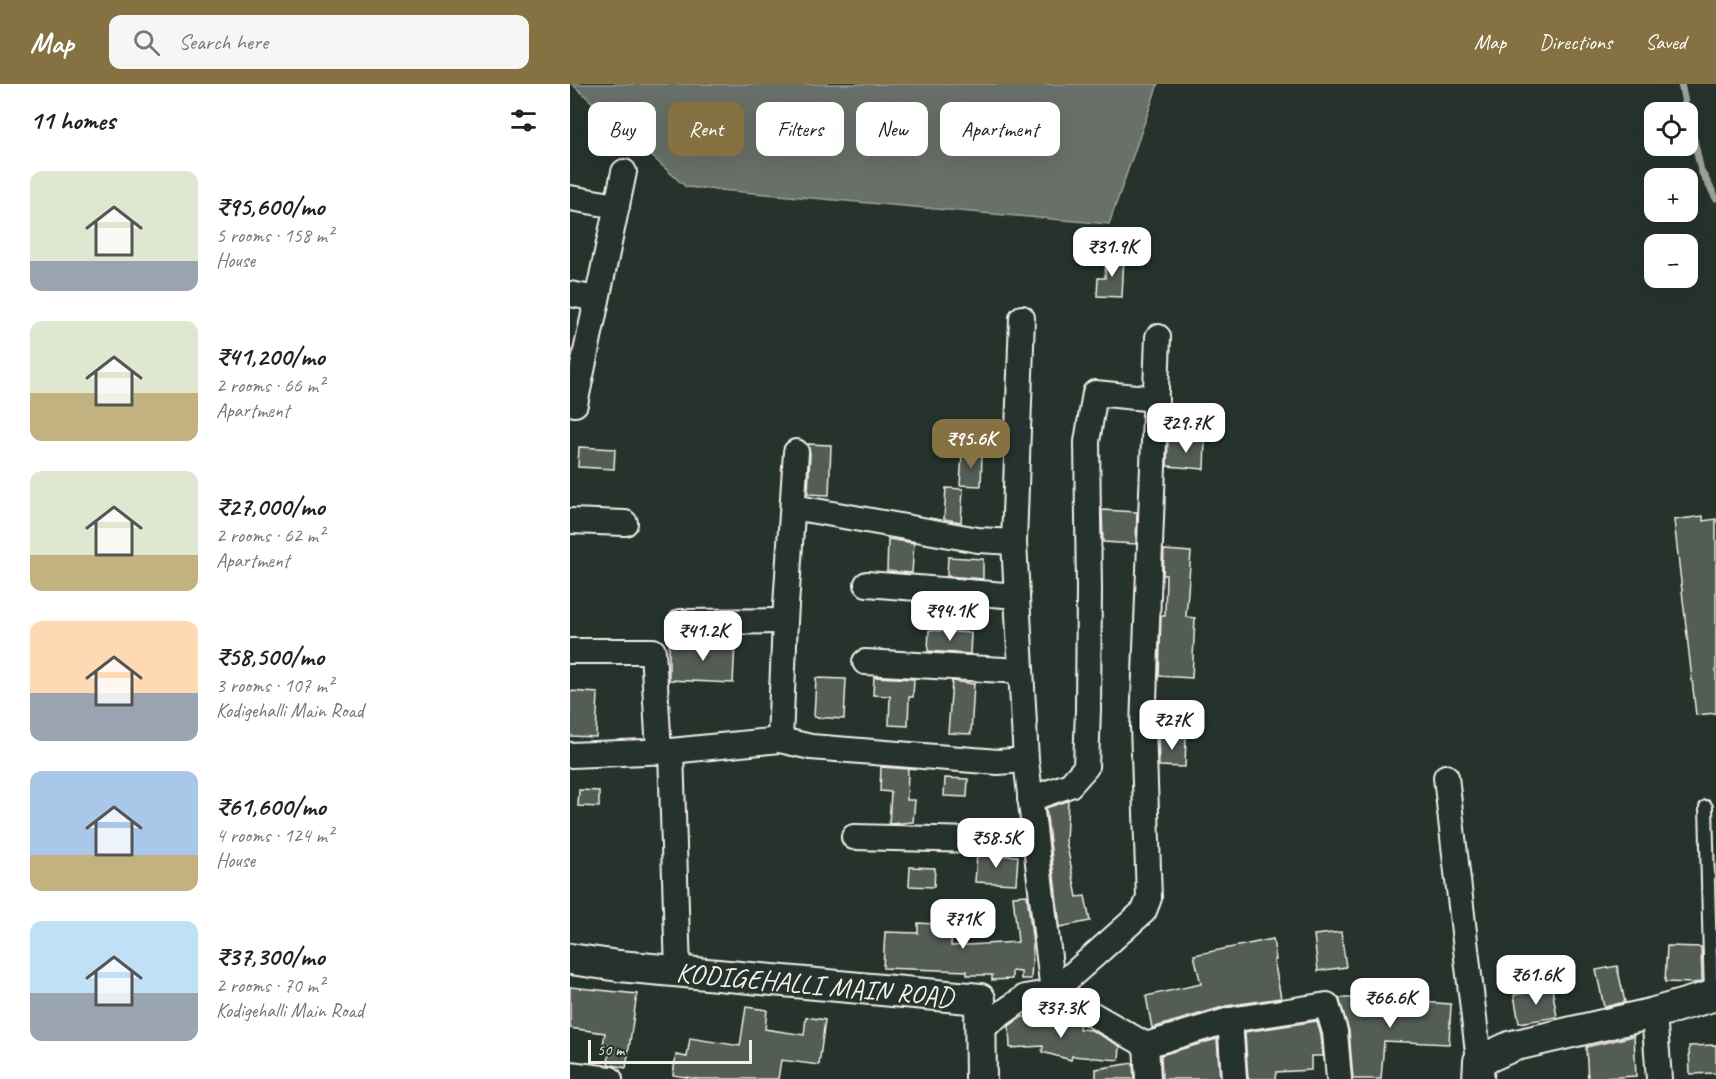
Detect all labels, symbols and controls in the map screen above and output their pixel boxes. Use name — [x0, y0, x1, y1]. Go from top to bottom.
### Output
search box — [109, 15, 529, 69]
text: Map — [30, 25, 73, 60]
icon: search — [130, 26, 163, 59]
text: Search here — [178, 28, 268, 56]
text: Map — [1474, 29, 1506, 55]
text: Directions — [1539, 29, 1612, 55]
text: Saved — [1645, 29, 1686, 55]
chip: Buy — [588, 102, 656, 156]
chip: Rent — [668, 102, 744, 156]
chip: Filters — [756, 102, 844, 156]
chip: New — [856, 102, 928, 156]
chip: Apartment — [940, 102, 1060, 156]
map controls — [1644, 102, 1698, 288]
button: locate — [1644, 102, 1698, 156]
text: 11 homes — [30, 104, 115, 137]
icon: filters — [507, 104, 540, 137]
button: + — [1644, 168, 1698, 222]
text: ₹95,600/mo — [216, 190, 324, 223]
icon: home — [78, 195, 150, 267]
text: 5 rooms · 158 m² — [216, 223, 333, 248]
pin: ₹31.9K — [1063, 227, 1161, 278]
text: ₹31.9K — [1087, 234, 1137, 259]
button: − — [1644, 234, 1698, 288]
text: House — [216, 248, 255, 273]
text: ₹41,200/mo — [216, 340, 325, 373]
icon: home — [78, 345, 150, 417]
text: 2 rooms · 66 m² — [216, 373, 324, 398]
text: Apartment — [216, 398, 289, 423]
pin: ₹29.7K — [1137, 403, 1235, 454]
text: ₹29.7K — [1161, 410, 1211, 435]
pin: ₹95.6K — [922, 419, 1020, 470]
text: ₹95.6K — [946, 426, 996, 451]
text: ₹27,000/mo — [216, 490, 325, 523]
icon: home — [78, 495, 150, 567]
text: 2 rooms · 62 m² — [216, 523, 324, 548]
text: Apartment — [216, 548, 289, 573]
pin: ₹94.1K — [901, 591, 999, 642]
text: ₹94.1K — [925, 598, 975, 623]
pin: ₹41.2K — [654, 611, 752, 662]
text: ₹41.2K — [678, 618, 728, 643]
text: ₹58,500/mo — [216, 640, 324, 673]
icon: home — [78, 645, 150, 717]
text: 3 rooms · 107 m² — [216, 673, 333, 698]
text: Kodigehalli Main Road — [216, 698, 364, 723]
pin: ₹27K — [1136, 700, 1208, 751]
text: ₹27K — [1153, 707, 1191, 732]
text: ₹61,600/mo — [216, 790, 326, 823]
icon: home — [78, 795, 150, 867]
pin: ₹58.5K — [947, 818, 1045, 869]
text: 4 rooms · 124 m² — [216, 823, 333, 848]
text: ₹58.5K — [971, 825, 1021, 850]
text: House — [216, 848, 255, 873]
pin: ₹71K — [927, 899, 999, 950]
text: ₹71K — [944, 906, 982, 931]
text: ₹37,300/mo — [216, 940, 325, 973]
icon: home — [78, 945, 150, 1017]
street label: KODIGEHALLI MAIN ROAD — [675, 954, 957, 1014]
pin: ₹61.6K — [1487, 955, 1585, 1006]
text: ₹61.6K — [1511, 962, 1561, 987]
text: 2 rooms · 70 m² — [216, 973, 324, 998]
pin: ₹66.6K — [1341, 978, 1439, 1029]
text: ₹66.6K — [1364, 985, 1416, 1010]
pin: ₹37.3K — [1012, 988, 1110, 1039]
text: ₹37.3K — [1036, 995, 1086, 1020]
text: Kodigehalli Main Road — [216, 998, 364, 1023]
scale bar — [588, 1037, 752, 1064]
text: 50 m — [597, 1040, 624, 1060]

